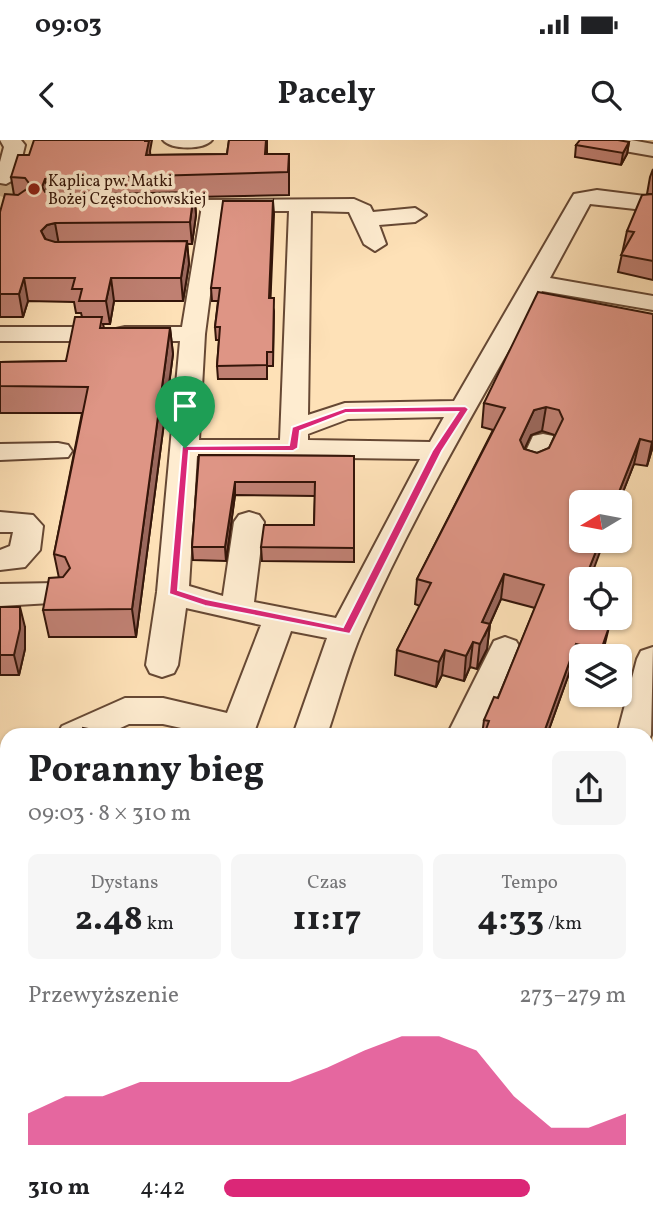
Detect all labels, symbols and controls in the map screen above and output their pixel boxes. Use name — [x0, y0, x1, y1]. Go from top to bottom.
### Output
text: 09:03 — [35, 7, 102, 43]
text: Pacely — [277, 73, 376, 117]
icon: back — [28, 76, 66, 114]
icon: search — [587, 76, 625, 114]
place label: Kaplica pw. Matki Bożej Częstochowskiej — [48, 171, 206, 211]
marker: Kaplica pw. Matki Bożej Częstochowskiej — [26, 181, 42, 197]
pin — [155, 376, 215, 448]
icon: arrive — [166, 387, 204, 425]
north arrow — [569, 490, 632, 553]
map controls — [569, 490, 632, 707]
button: locate — [569, 567, 632, 630]
button: layers — [569, 644, 632, 707]
text: Poranny bieg — [28, 745, 264, 798]
button: share — [552, 751, 626, 825]
text: 09:03 · 8 × 310 m — [28, 798, 191, 830]
text: Dystans — [90, 870, 158, 896]
text: Czas — [307, 870, 347, 896]
text: Tempo — [501, 870, 558, 896]
text: 2.48 — [75, 896, 143, 944]
text: 11:17 — [293, 896, 361, 944]
text: 4:33 — [477, 896, 544, 944]
text: km — [143, 911, 174, 937]
text: /km — [544, 911, 582, 937]
text: Przewyższenie — [28, 980, 179, 1012]
text: 273–279 m — [519, 980, 626, 1012]
text: 310 m — [28, 1172, 90, 1204]
text: 4:42 — [140, 1172, 185, 1204]

